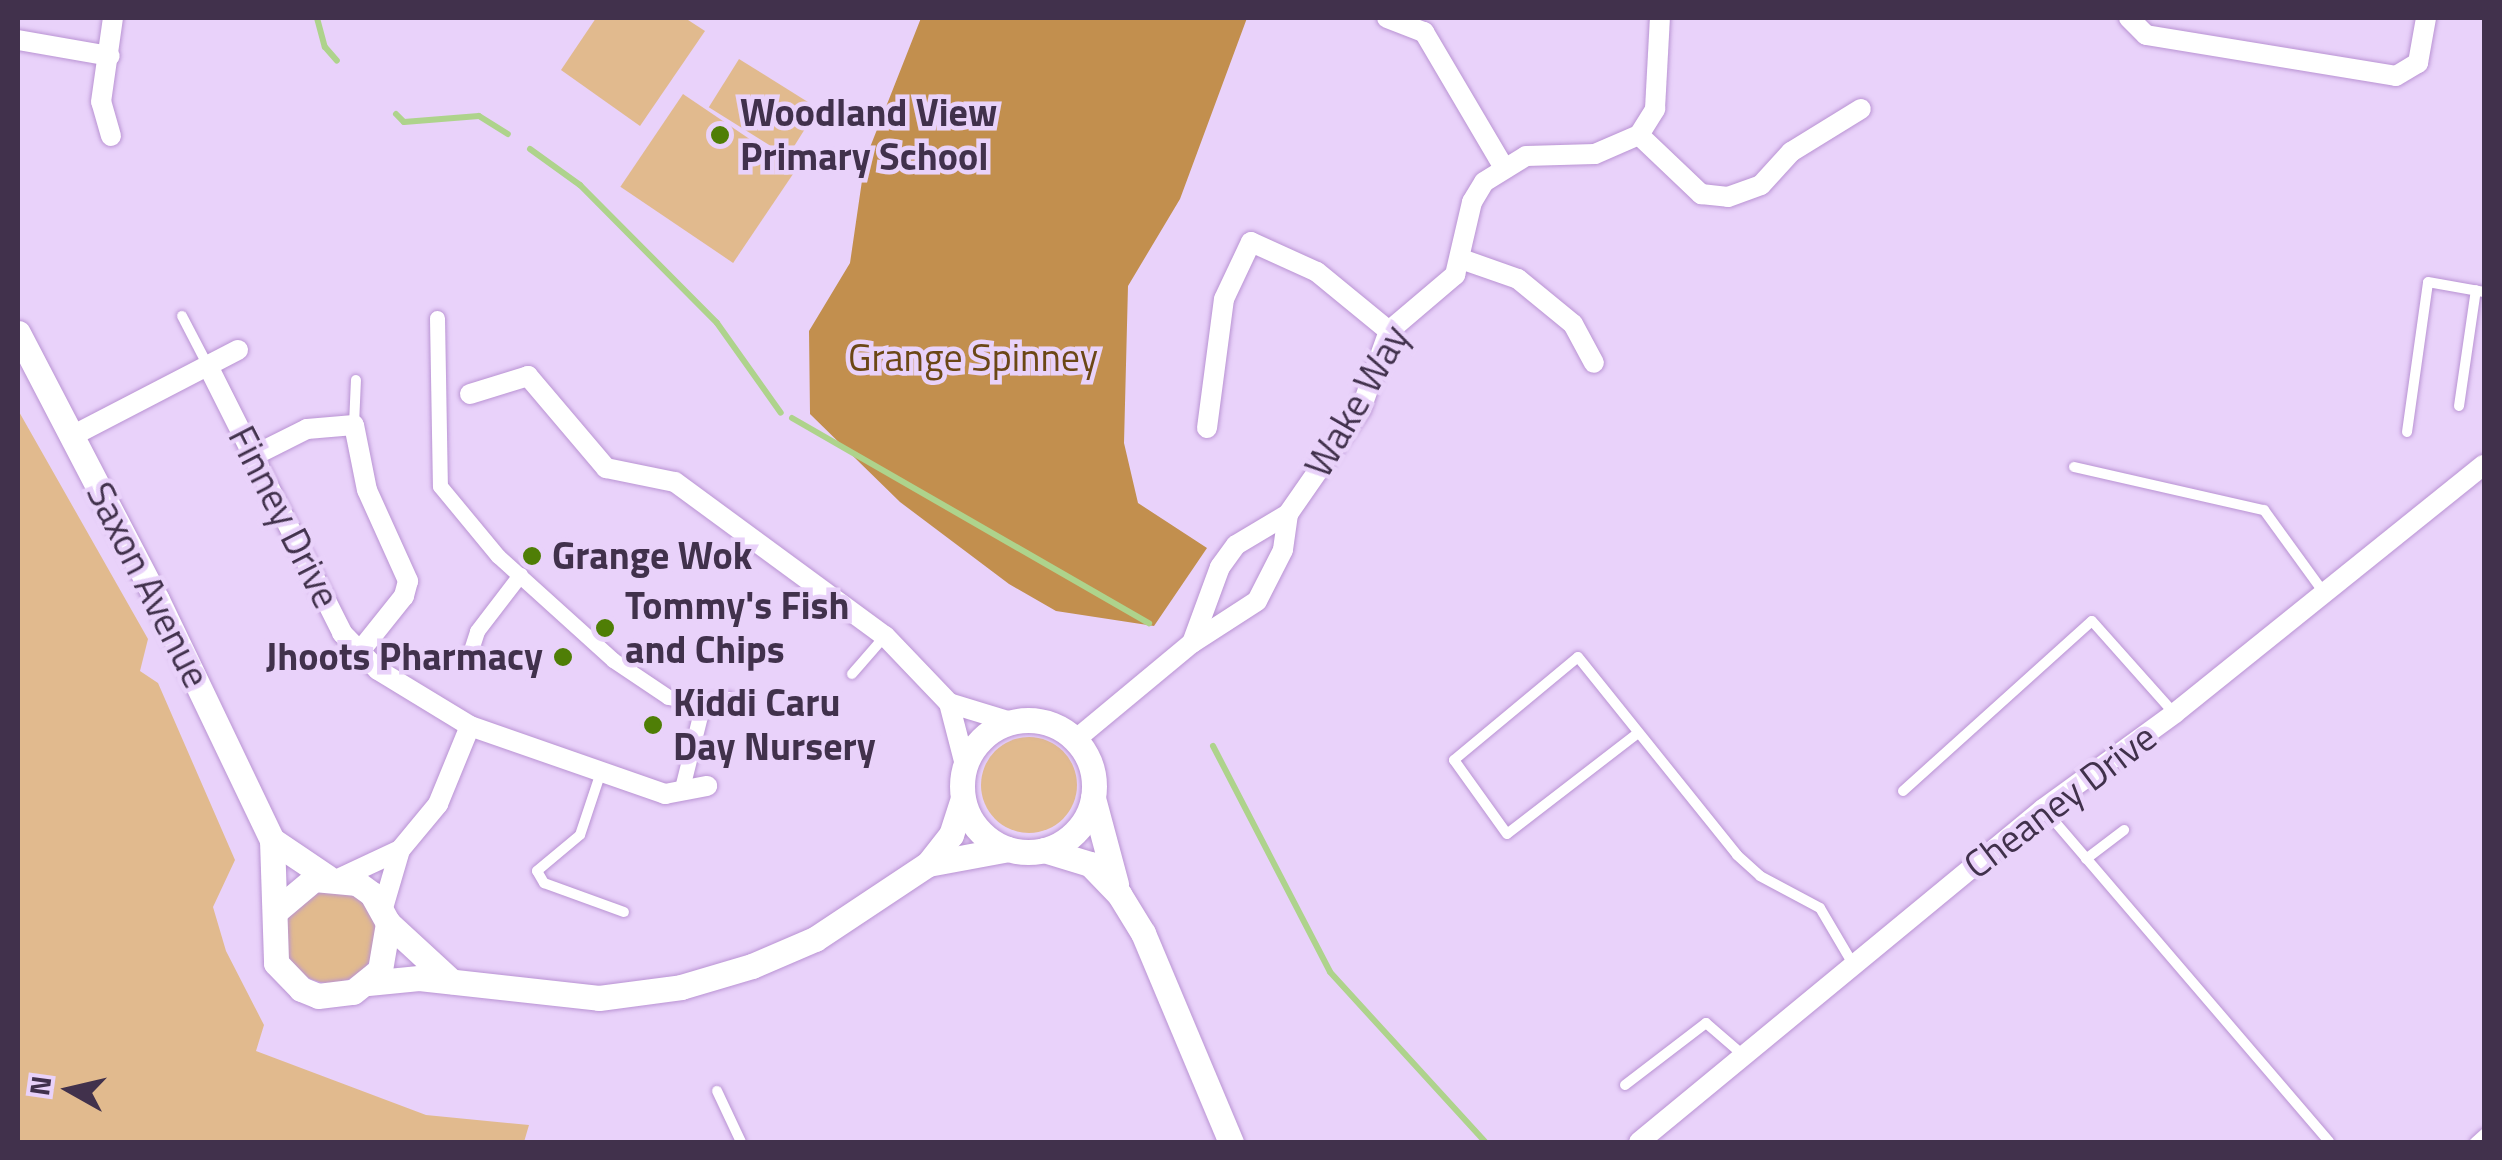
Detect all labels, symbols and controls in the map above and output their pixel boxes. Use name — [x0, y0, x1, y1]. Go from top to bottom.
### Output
place label: Woodland View Primary School — [740, 90, 997, 180]
marker: Woodland View Primary School — [709, 124, 731, 146]
street label: Wake Way — [1295, 317, 1419, 485]
park label: Grange Spinney — [848, 335, 1098, 381]
street label: Finney Drive — [219, 419, 349, 615]
street label: Saxon Avenue — [77, 475, 219, 695]
place label: Grange Wok — [552, 533, 752, 579]
marker: Grange Wok — [521, 545, 543, 567]
place label: Tommy's Fish and Chips — [625, 583, 849, 672]
marker: Tommy's Fish and Chips — [594, 617, 616, 639]
place label: Jhoots Pharmacy — [266, 634, 543, 680]
marker: Jhoots Pharmacy — [552, 646, 574, 668]
place label: Kiddi Caru Day Nursery — [673, 680, 876, 769]
marker: Kiddi Caru Day Nursery — [642, 714, 664, 736]
street label: Cheaney Drive — [1955, 714, 2165, 888]
north arrow — [20, 1040, 120, 1140]
text: N — [17, 1073, 62, 1098]

